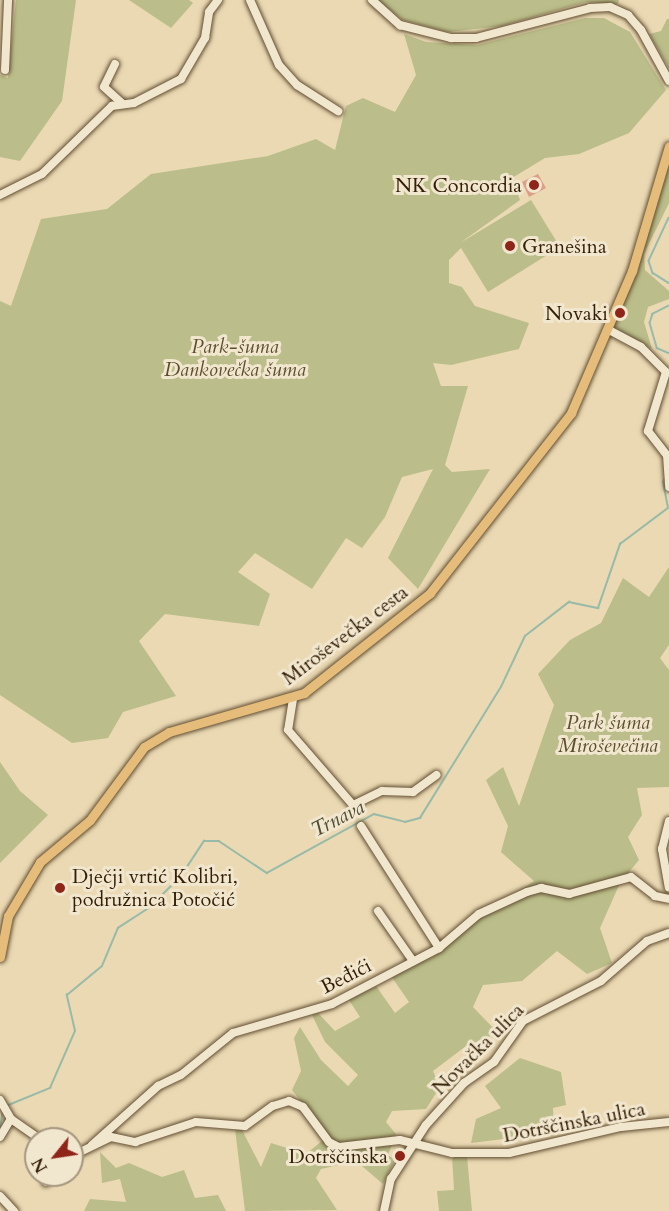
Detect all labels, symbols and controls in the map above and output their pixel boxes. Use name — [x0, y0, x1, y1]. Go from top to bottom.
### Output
place label: NK Concordia — [395, 173, 522, 197]
marker: NK Concordia — [527, 178, 541, 192]
place label: Granešina — [522, 234, 607, 258]
marker: Granešina — [503, 239, 517, 253]
place label: Novaki — [545, 301, 608, 325]
marker: Novaki — [613, 306, 627, 320]
park label: Park-šuma Dankovečka šuma — [164, 335, 306, 382]
street label: Miroševečka cesta — [277, 580, 413, 690]
park label: Park šuma Miroševečina — [558, 710, 658, 757]
water label: Trnava — [307, 795, 369, 843]
place label: Dječji vrtić Kolibri, podružnica Potočić — [72, 864, 238, 911]
marker: Dječji vrtić Kolibri, podružnica Potočić — [53, 881, 67, 895]
street label: Beđići — [317, 953, 375, 999]
street label: Novačka ulica — [427, 998, 529, 1100]
street label: Dotrščinska ulica — [501, 1096, 647, 1148]
north arrow — [24, 1127, 84, 1187]
place label: Dotrščinska — [288, 1144, 388, 1168]
marker: Dotrščinska — [393, 1149, 407, 1163]
text: N — [27, 1153, 53, 1177]

